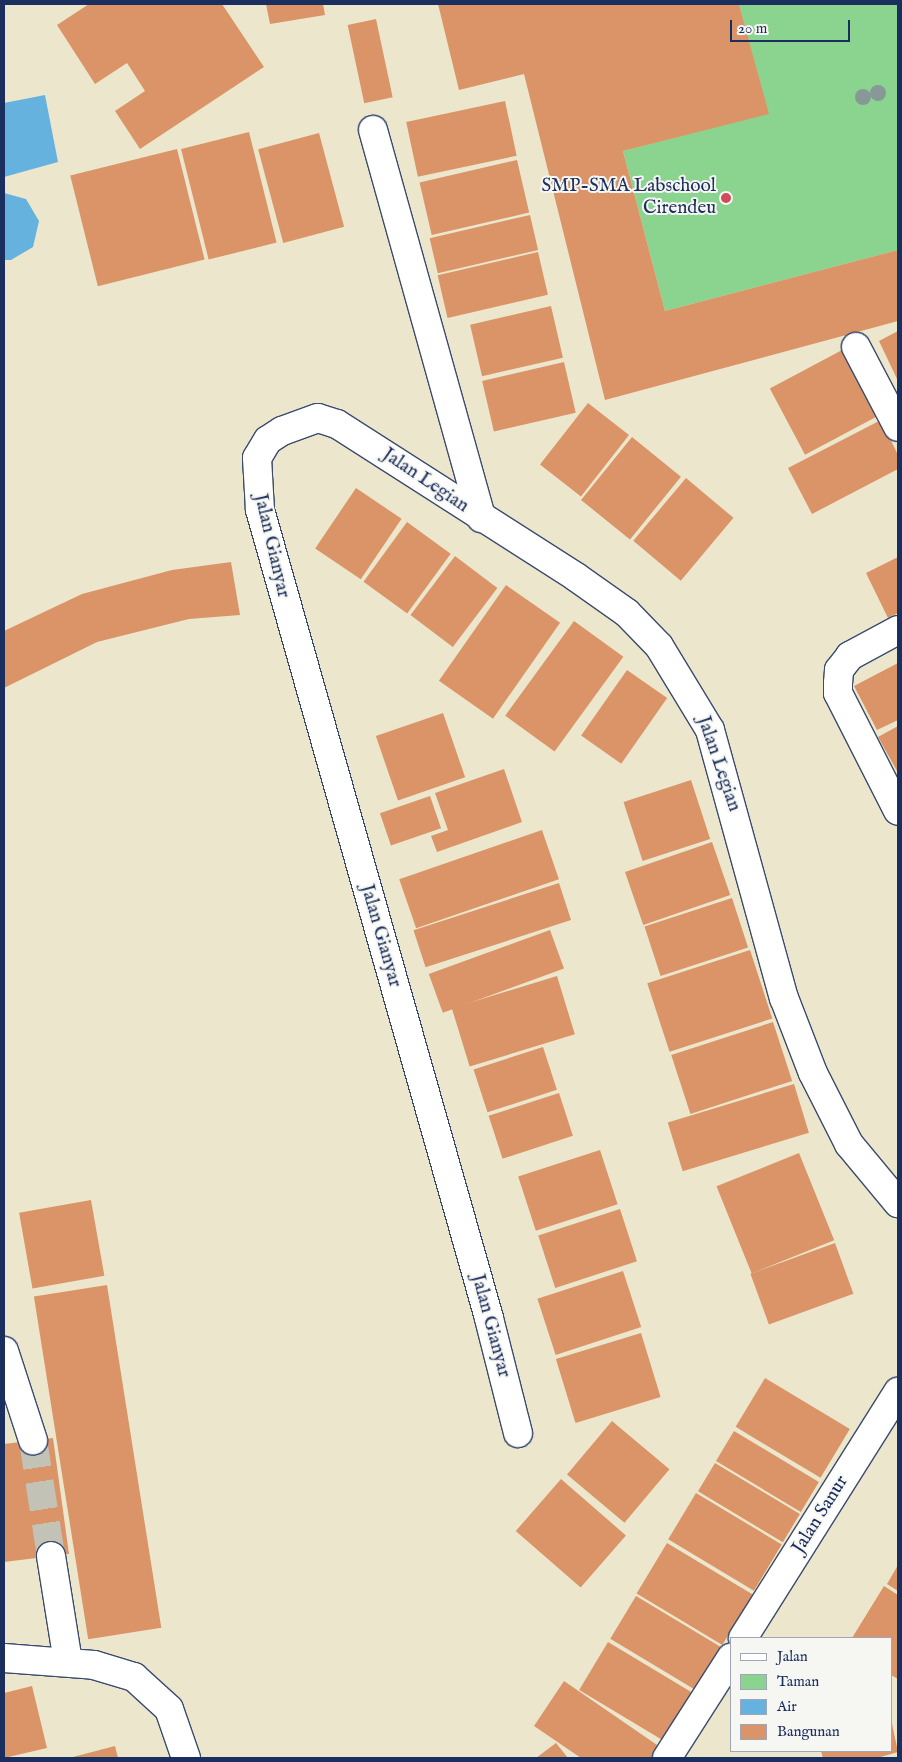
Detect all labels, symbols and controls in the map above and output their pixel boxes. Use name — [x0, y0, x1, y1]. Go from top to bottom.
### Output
scale bar — [732, 10, 852, 42]
text: 20 m — [738, 19, 767, 38]
place label: SMP-SMA Labschool Cirendeu — [542, 176, 716, 220]
marker: SMP-SMA Labschool Cirendeu — [720, 192, 732, 204]
street label: Jalan Legian — [377, 444, 473, 518]
street label: Jalan Gianyar — [248, 492, 294, 600]
street label: Jalan Legian — [691, 713, 745, 815]
street label: Jalan Gianyar — [354, 882, 406, 990]
street label: Jalan Gianyar — [465, 1272, 515, 1380]
street label: Jalan Sanur — [788, 1472, 854, 1558]
legend — [730, 1637, 892, 1752]
text: Jalan — [777, 1647, 808, 1666]
text: Taman — [777, 1672, 819, 1691]
text: Air — [777, 1697, 797, 1716]
text: Bangunan — [777, 1722, 840, 1741]

